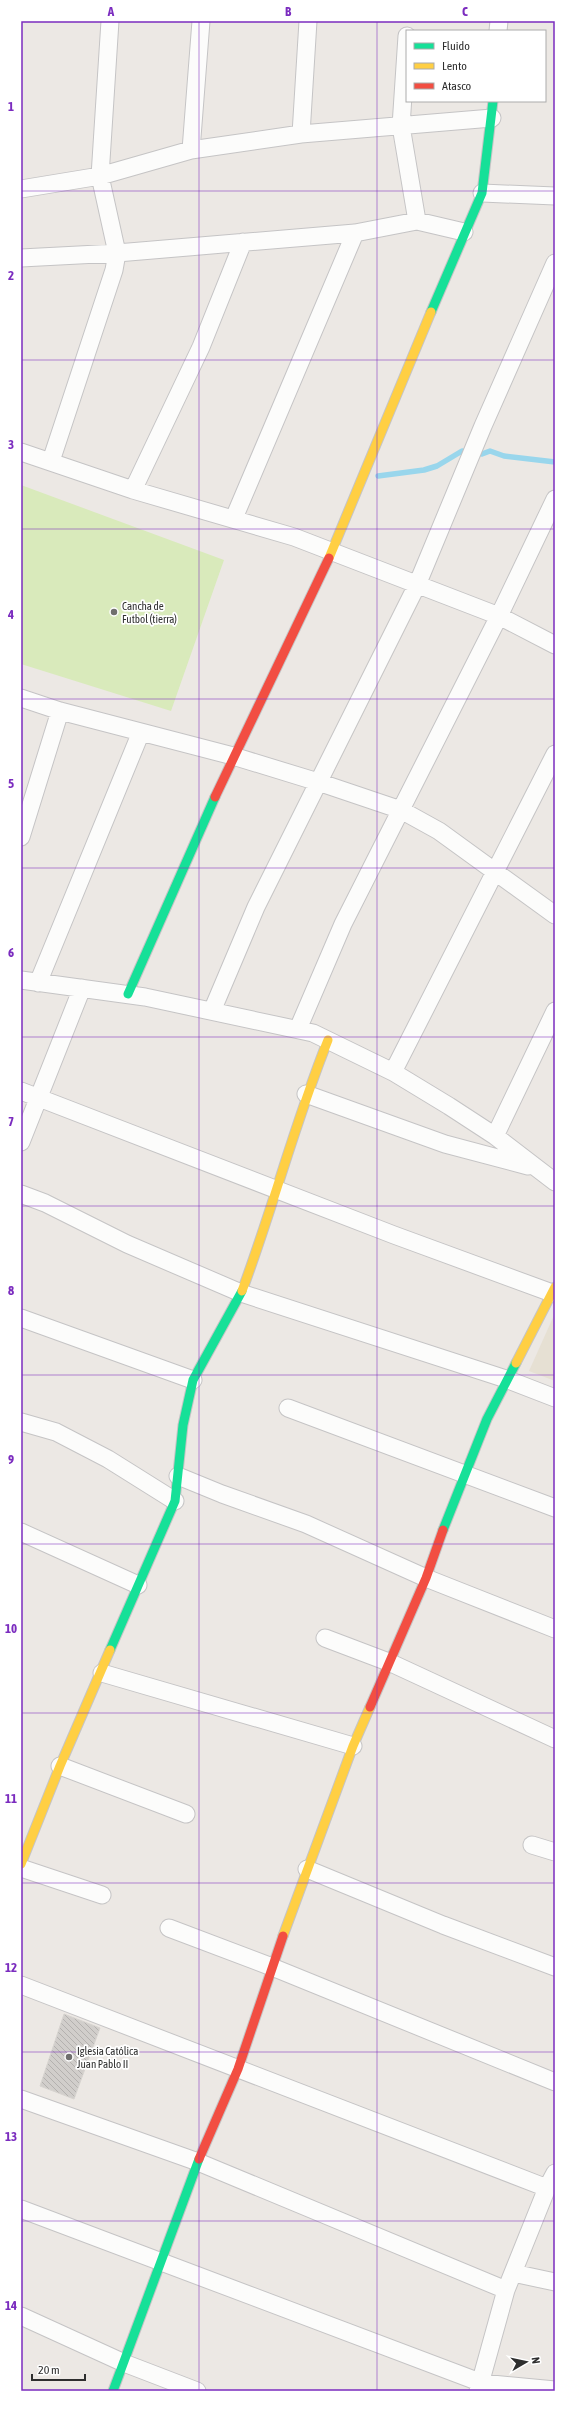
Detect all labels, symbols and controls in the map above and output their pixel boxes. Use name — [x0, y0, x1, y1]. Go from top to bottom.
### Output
text: A — [107, 4, 115, 19]
text: B — [285, 4, 292, 19]
text: C — [462, 4, 468, 19]
legend — [406, 30, 546, 102]
text: Fluido — [442, 39, 470, 53]
text: Lento — [442, 59, 467, 73]
text: Atasco — [442, 79, 472, 93]
text: 1 — [8, 99, 14, 114]
text: 2 — [8, 268, 14, 283]
text: 3 — [8, 437, 14, 452]
place label: Cancha de Futbol (tierra) — [122, 600, 177, 625]
text: 4 — [7, 607, 14, 622]
marker: Cancha de Futbol (tierra) — [109, 607, 119, 617]
text: 5 — [8, 776, 14, 791]
text: 6 — [8, 945, 14, 960]
text: 7 — [8, 1114, 14, 1129]
text: 8 — [8, 1283, 14, 1298]
text: 9 — [8, 1452, 14, 1467]
text: 10 — [5, 1621, 17, 1636]
text: 11 — [5, 1791, 17, 1806]
text: 12 — [5, 1960, 17, 1975]
place label: Iglesia Católica Juan Pablo II — [77, 2045, 138, 2070]
marker: Iglesia Católica Juan Pablo II — [64, 2052, 74, 2062]
text: 13 — [5, 2129, 17, 2144]
text: 14 — [5, 2298, 17, 2313]
north arrow — [506, 2342, 546, 2382]
scale bar — [32, 2356, 85, 2382]
text: N — [529, 2356, 542, 2365]
text: 20 m — [38, 2363, 60, 2377]

